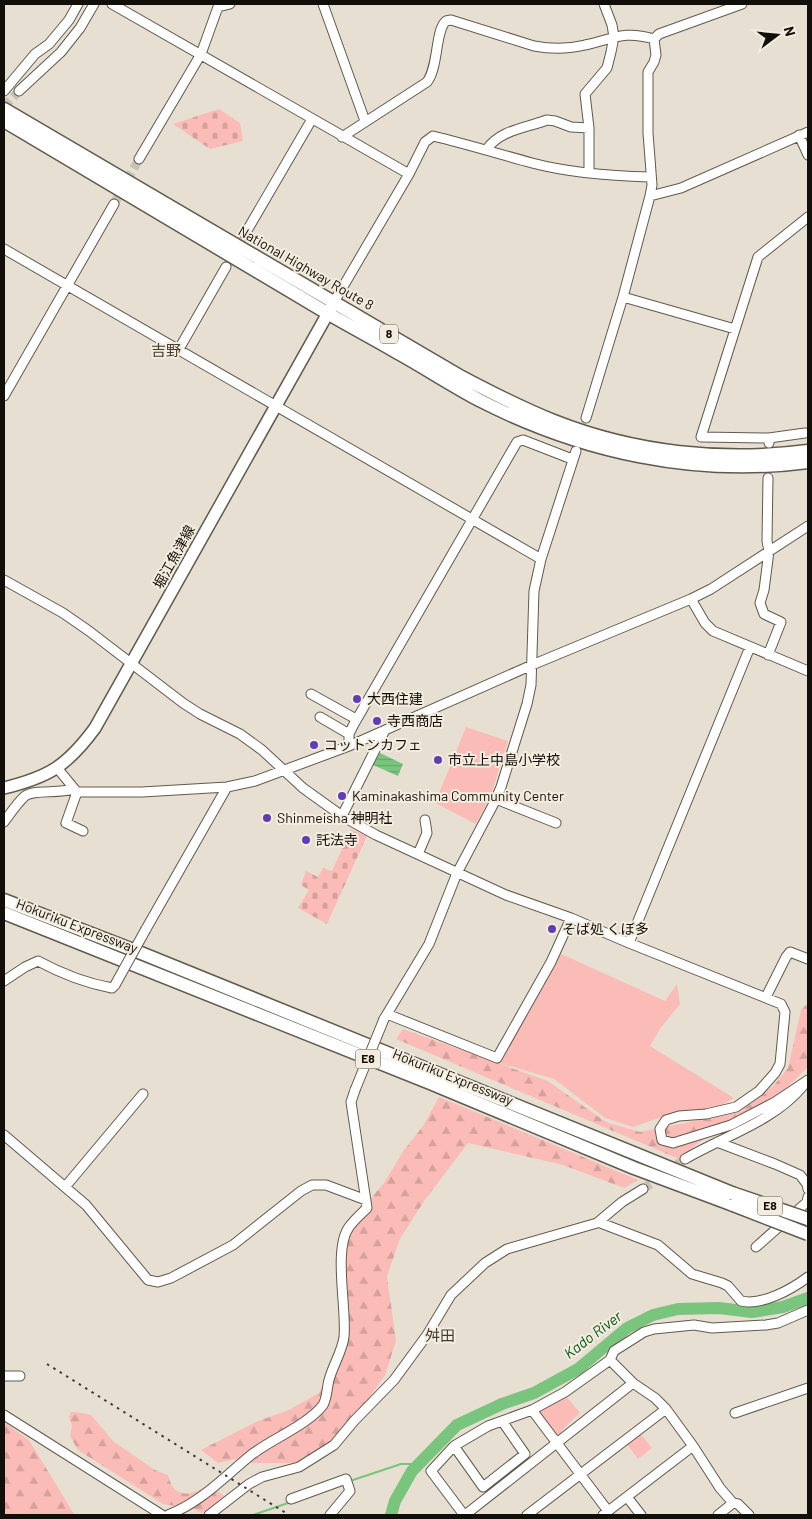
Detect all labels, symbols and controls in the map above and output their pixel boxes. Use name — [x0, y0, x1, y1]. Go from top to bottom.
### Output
north arrow — [752, 10, 802, 60]
text: N — [781, 24, 799, 38]
street label: National Highway Route 8 — [235, 222, 377, 313]
road number: 8 — [380, 324, 398, 344]
district label: 吉野 — [151, 341, 181, 359]
street label: 堀江魚津線 — [149, 522, 198, 591]
place label: 大西住建 — [367, 690, 423, 707]
marker: 大西住建 — [351, 693, 363, 705]
place label: 寺西商店 — [387, 712, 443, 729]
marker: 寺西商店 — [371, 715, 383, 727]
place label: コットンカフェ — [324, 736, 422, 753]
marker: コットンカフェ — [308, 739, 320, 751]
place label: 市立上中島小学校 — [448, 751, 560, 768]
marker: 市立上中島小学校 — [432, 754, 444, 766]
place label: Kaminakashima Community Center — [352, 787, 564, 804]
marker: Kaminakashima Community Center — [336, 790, 348, 802]
place label: Shinmeisha 神明社 — [277, 809, 393, 826]
marker: Shinmeisha 神明社 — [261, 812, 273, 824]
place label: 託法寺 — [316, 831, 358, 848]
marker: 託法寺 — [300, 834, 312, 846]
street label: Hokuriku Expressway — [14, 895, 141, 957]
place label: そば処 くぼ多 — [562, 920, 649, 937]
marker: そば処 くぼ多 — [546, 923, 558, 935]
street label: Hokuriku Expressway — [390, 1045, 517, 1109]
road number: E8 — [356, 1050, 380, 1068]
road number: E8 — [758, 1196, 782, 1216]
water label: Kado River — [560, 1306, 625, 1362]
district label: 舛田 — [425, 1326, 455, 1344]

